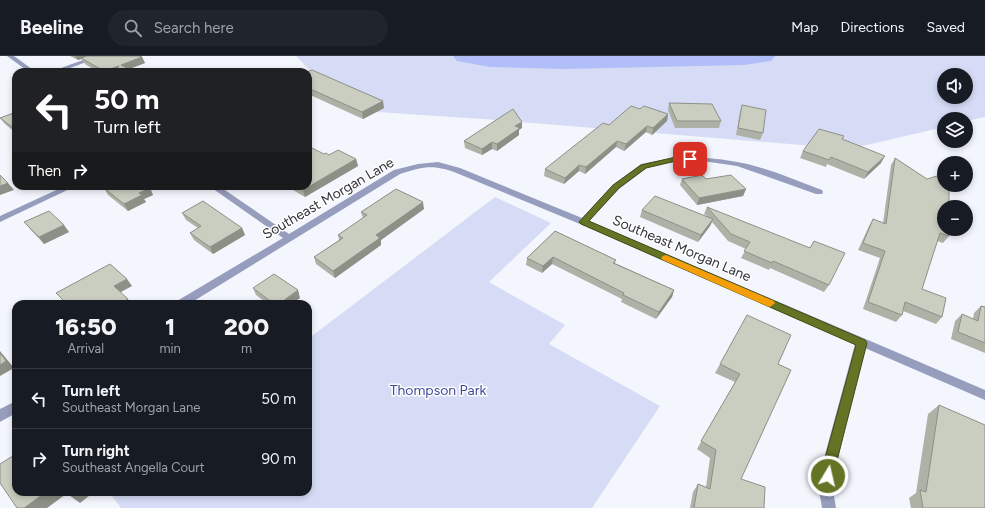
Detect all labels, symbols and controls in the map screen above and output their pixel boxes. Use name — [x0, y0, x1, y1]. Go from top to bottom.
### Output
search box — [108, 10, 388, 46]
text: Beeline — [20, 16, 84, 39]
icon: search — [122, 17, 144, 39]
text: Search here — [154, 19, 234, 37]
text: Map — [791, 19, 819, 36]
text: Directions — [841, 19, 904, 36]
text: Saved — [926, 19, 965, 36]
map controls — [937, 68, 973, 236]
button: sound — [937, 68, 973, 104]
text: 50 m — [94, 82, 160, 116]
icon: left — [28, 84, 80, 136]
button: layers — [937, 112, 973, 148]
text: Turn left — [94, 116, 161, 138]
pin — [673, 142, 707, 176]
icon: arrive — [679, 148, 701, 170]
street label: Southeast Morgan Lane — [260, 154, 397, 243]
button: + — [937, 156, 973, 192]
icon: right — [69, 160, 91, 182]
text: Then — [28, 162, 61, 180]
button: − — [937, 200, 973, 236]
street label: Southeast Morgan Lane — [610, 212, 754, 286]
text: 16:50 — [55, 312, 117, 341]
text: 1 — [165, 312, 175, 341]
text: 200 — [224, 312, 269, 341]
text: Arrival — [67, 341, 104, 356]
text: min — [159, 341, 181, 356]
text: m — [241, 341, 252, 356]
text: Turn left — [62, 382, 120, 400]
park label: Thompson Park — [390, 382, 486, 399]
icon: left — [28, 388, 50, 410]
text: 50 m — [261, 390, 296, 408]
text: Southeast Morgan Lane — [62, 400, 200, 415]
text: Turn right — [62, 442, 130, 460]
icon: right — [28, 448, 50, 470]
text: 90 m — [261, 450, 296, 468]
position arrow — [807, 455, 849, 497]
text: Southeast Angella Court — [62, 460, 205, 475]

